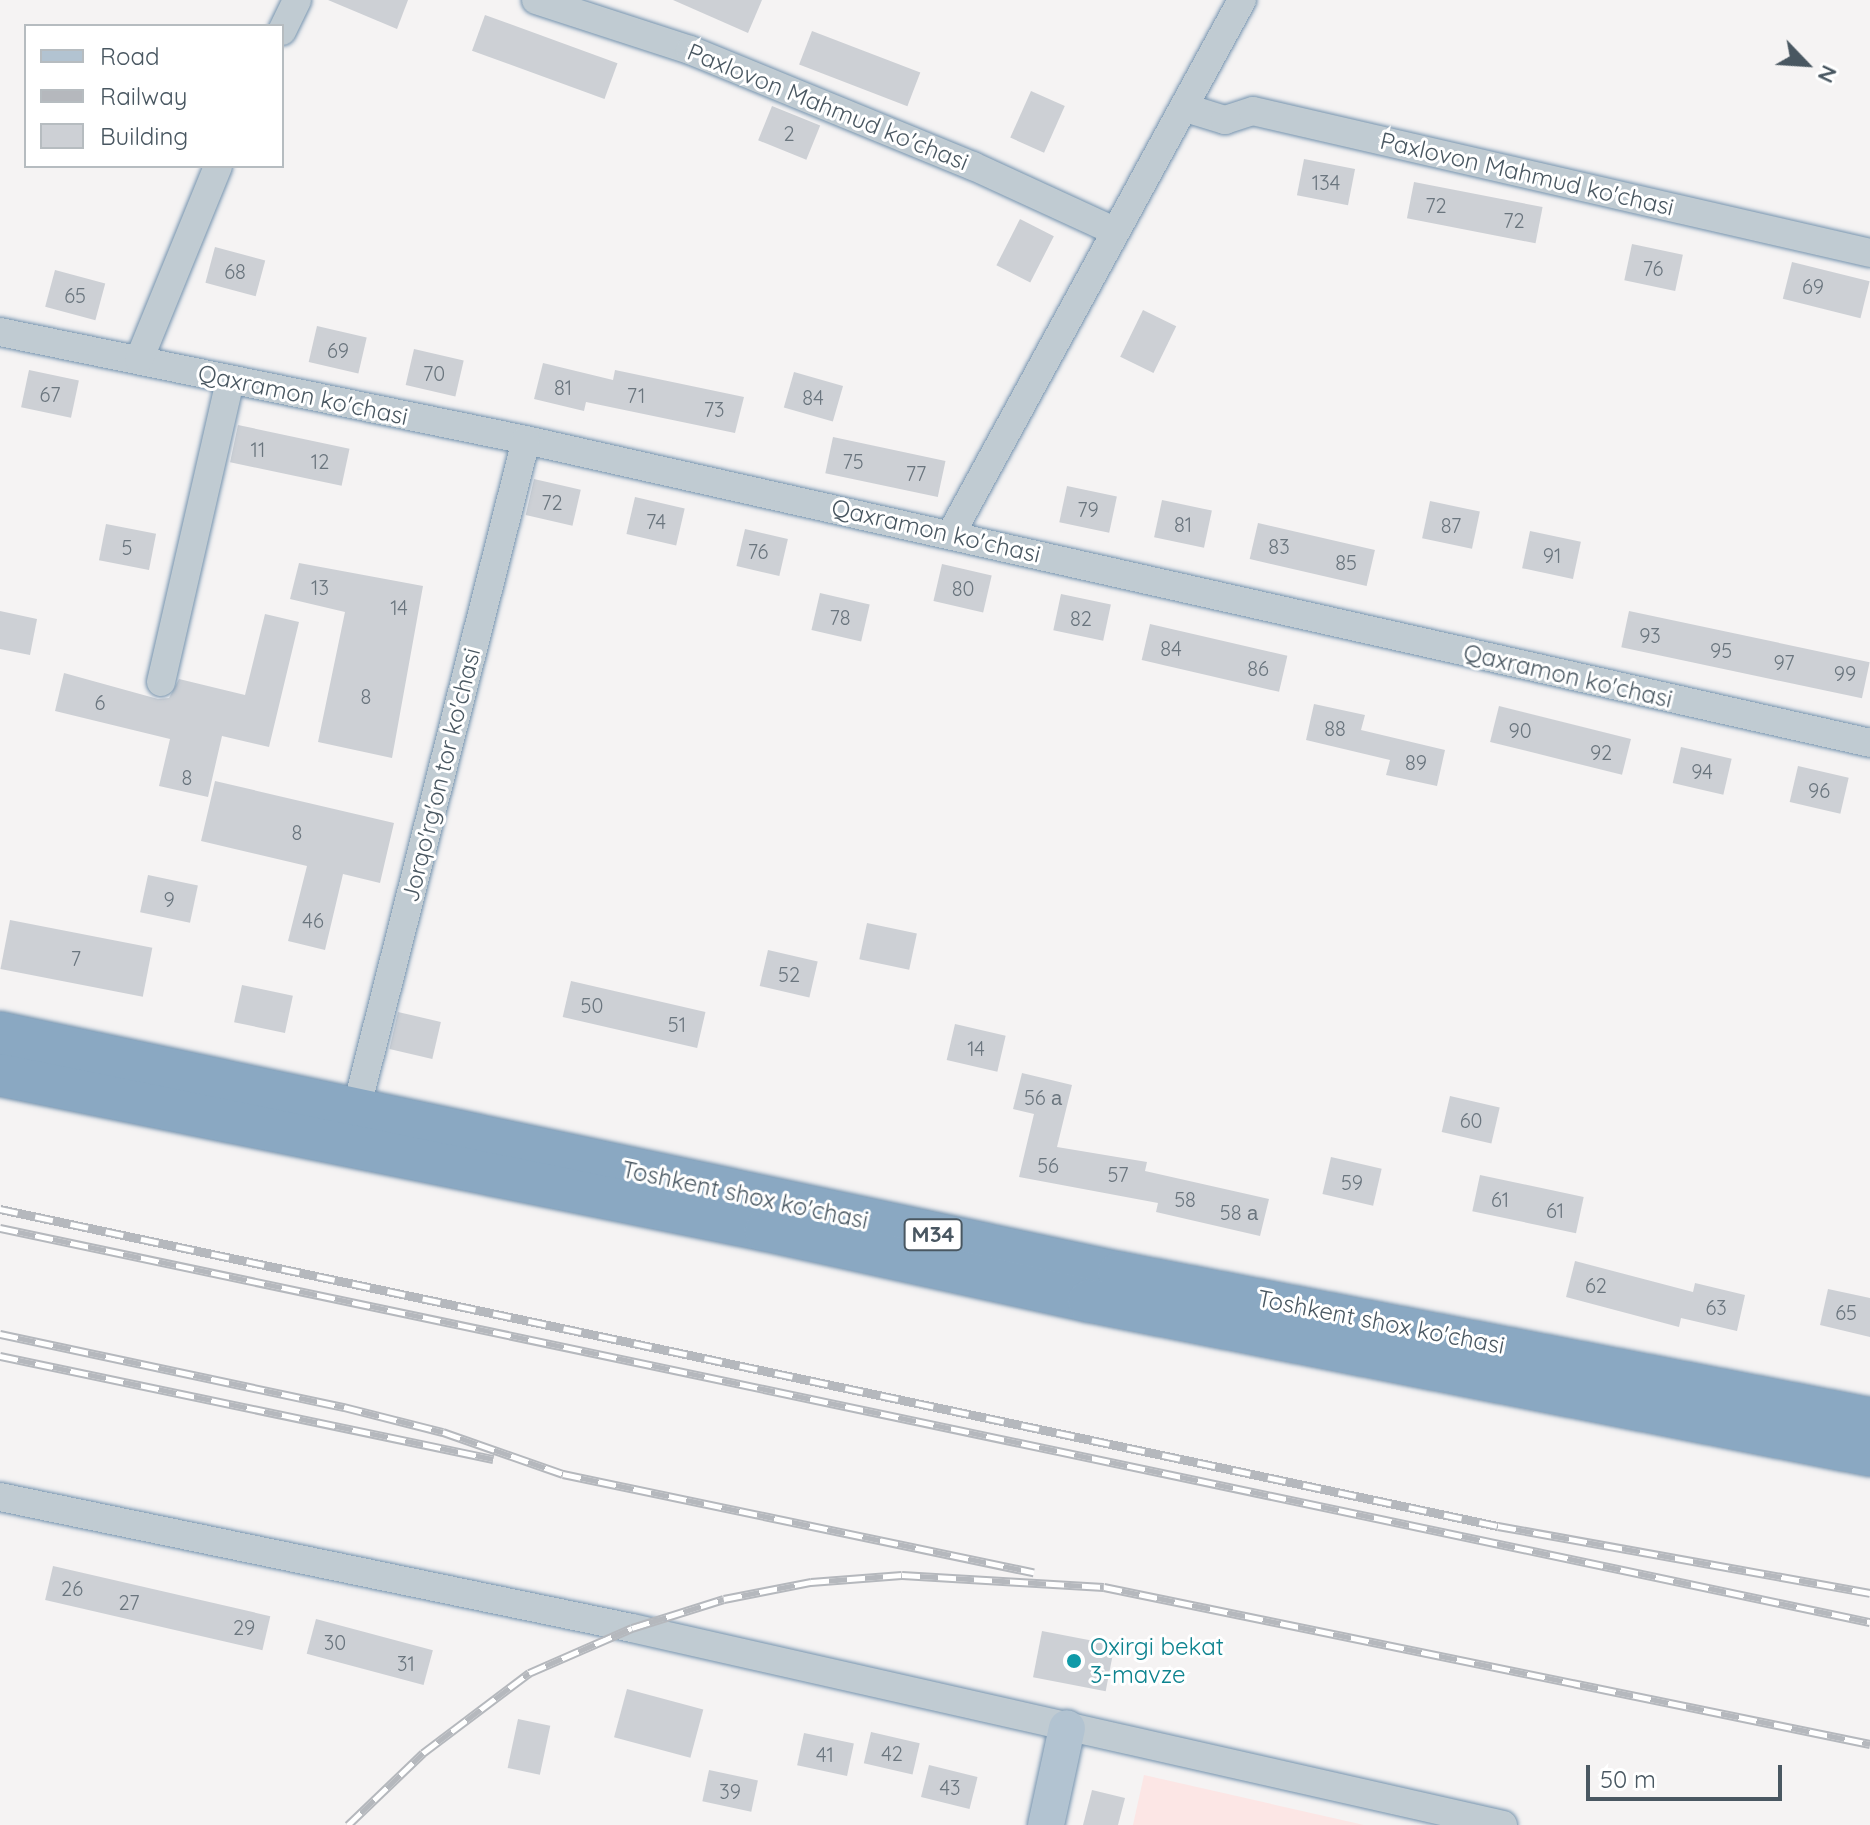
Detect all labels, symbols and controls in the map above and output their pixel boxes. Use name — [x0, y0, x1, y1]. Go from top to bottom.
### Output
legend — [24, 24, 284, 168]
north arrow — [1766, 24, 1846, 104]
street label: Paxlovon Mahmud ko'chasi — [683, 37, 973, 177]
text: Road — [100, 41, 160, 71]
text: N — [1812, 61, 1844, 87]
text: Railway — [100, 81, 187, 111]
text: Building — [100, 121, 188, 151]
house number: 2 — [783, 121, 795, 145]
street label: Paxlovon Mahmud ko'chasi — [1377, 126, 1677, 222]
house number: 134 — [1312, 170, 1340, 194]
house number: 72 — [1425, 193, 1447, 217]
house number: 72 — [1503, 208, 1525, 232]
house number: 76 — [1643, 256, 1663, 280]
house number: 68 — [224, 259, 246, 283]
house number: 69 — [1802, 274, 1824, 298]
house number: 65 — [64, 283, 86, 307]
house number: 69 — [327, 338, 349, 362]
street label: Qaxramon ko'chasi — [196, 359, 410, 431]
house number: 70 — [423, 361, 445, 385]
house number: 81 — [554, 375, 572, 399]
house number: 67 — [39, 382, 61, 406]
house number: 71 — [627, 383, 645, 407]
house number: 84 — [802, 385, 824, 409]
house number: 73 — [704, 397, 724, 421]
house number: 11 — [251, 437, 265, 461]
house number: 12 — [311, 449, 329, 473]
house number: 75 — [842, 449, 864, 473]
house number: 77 — [906, 461, 926, 485]
house number: 72 — [541, 490, 563, 514]
street label: Qaxramon ko'chasi — [829, 493, 1043, 569]
house number: 79 — [1077, 497, 1099, 521]
house number: 74 — [646, 509, 666, 533]
house number: 81 — [1174, 512, 1192, 536]
house number: 87 — [1441, 513, 1461, 537]
house number: 83 — [1268, 534, 1290, 558]
house number: 5 — [122, 535, 132, 559]
house number: 76 — [748, 539, 768, 563]
house number: 91 — [1543, 543, 1561, 567]
house number: 85 — [1335, 550, 1357, 574]
house number: 13 — [311, 575, 329, 599]
house number: 80 — [952, 576, 974, 600]
house number: 14 — [390, 595, 408, 619]
house number: 78 — [829, 605, 851, 629]
house number: 82 — [1070, 606, 1092, 630]
house number: 93 — [1639, 623, 1661, 647]
house number: 84 — [1160, 636, 1182, 660]
street label: Qaxramon ko'chasi — [1461, 638, 1675, 714]
house number: 95 — [1710, 638, 1732, 662]
street label: Jorqo'rg'on tor ko'chasi — [395, 645, 487, 905]
house number: 97 — [1774, 650, 1794, 674]
house number: 86 — [1247, 656, 1269, 680]
house number: 99 — [1834, 661, 1856, 685]
house number: 8 — [361, 684, 371, 708]
house number: 6 — [95, 690, 105, 714]
house number: 88 — [1324, 716, 1346, 740]
house number: 90 — [1508, 718, 1532, 742]
house number: 92 — [1590, 740, 1612, 764]
house number: 89 — [1405, 750, 1427, 774]
house number: 94 — [1691, 759, 1713, 783]
house number: 8 — [182, 765, 192, 789]
house number: 96 — [1808, 778, 1830, 802]
house number: 8 — [292, 820, 302, 844]
house number: 9 — [163, 887, 175, 911]
house number: 46 — [302, 908, 324, 932]
house number: 7 — [71, 946, 81, 970]
house number: 52 — [778, 962, 800, 986]
house number: 50 — [581, 993, 603, 1017]
house number: 51 — [668, 1012, 686, 1036]
house number: 14 — [967, 1036, 985, 1060]
house number: 56 а — [1024, 1085, 1062, 1109]
house number: 60 — [1460, 1108, 1482, 1132]
house number: 56 — [1037, 1153, 1059, 1177]
street label: Toshkent shox ko'chasi — [619, 1155, 871, 1235]
house number: 57 — [1107, 1162, 1129, 1186]
house number: 59 — [1341, 1170, 1363, 1194]
house number: 58 — [1174, 1187, 1196, 1211]
house number: 61 — [1491, 1187, 1509, 1211]
house number: 61 — [1546, 1198, 1564, 1222]
house number: 58 а — [1220, 1200, 1258, 1224]
road number: M34 — [903, 1217, 963, 1253]
house number: 62 — [1585, 1273, 1607, 1297]
street label: Toshkent shox ko'chasi — [1255, 1284, 1507, 1360]
house number: 63 — [1705, 1295, 1727, 1319]
house number: 65 — [1835, 1300, 1857, 1324]
house number: 26 — [61, 1576, 83, 1600]
house number: 27 — [119, 1590, 139, 1614]
house number: 29 — [233, 1615, 255, 1639]
house number: 30 — [324, 1630, 346, 1654]
place label: Oxirgi bekat 3-mavze — [1090, 1633, 1224, 1689]
house number: 31 — [397, 1651, 415, 1675]
marker: Oxirgi bekat 3-mavze — [1065, 1652, 1083, 1670]
house number: 42 — [881, 1741, 903, 1765]
house number: 41 — [816, 1742, 834, 1766]
scale bar — [1590, 1749, 1786, 1799]
text: 50 m — [1600, 1764, 1656, 1794]
house number: 43 — [939, 1775, 961, 1799]
house number: 39 — [719, 1779, 741, 1803]

